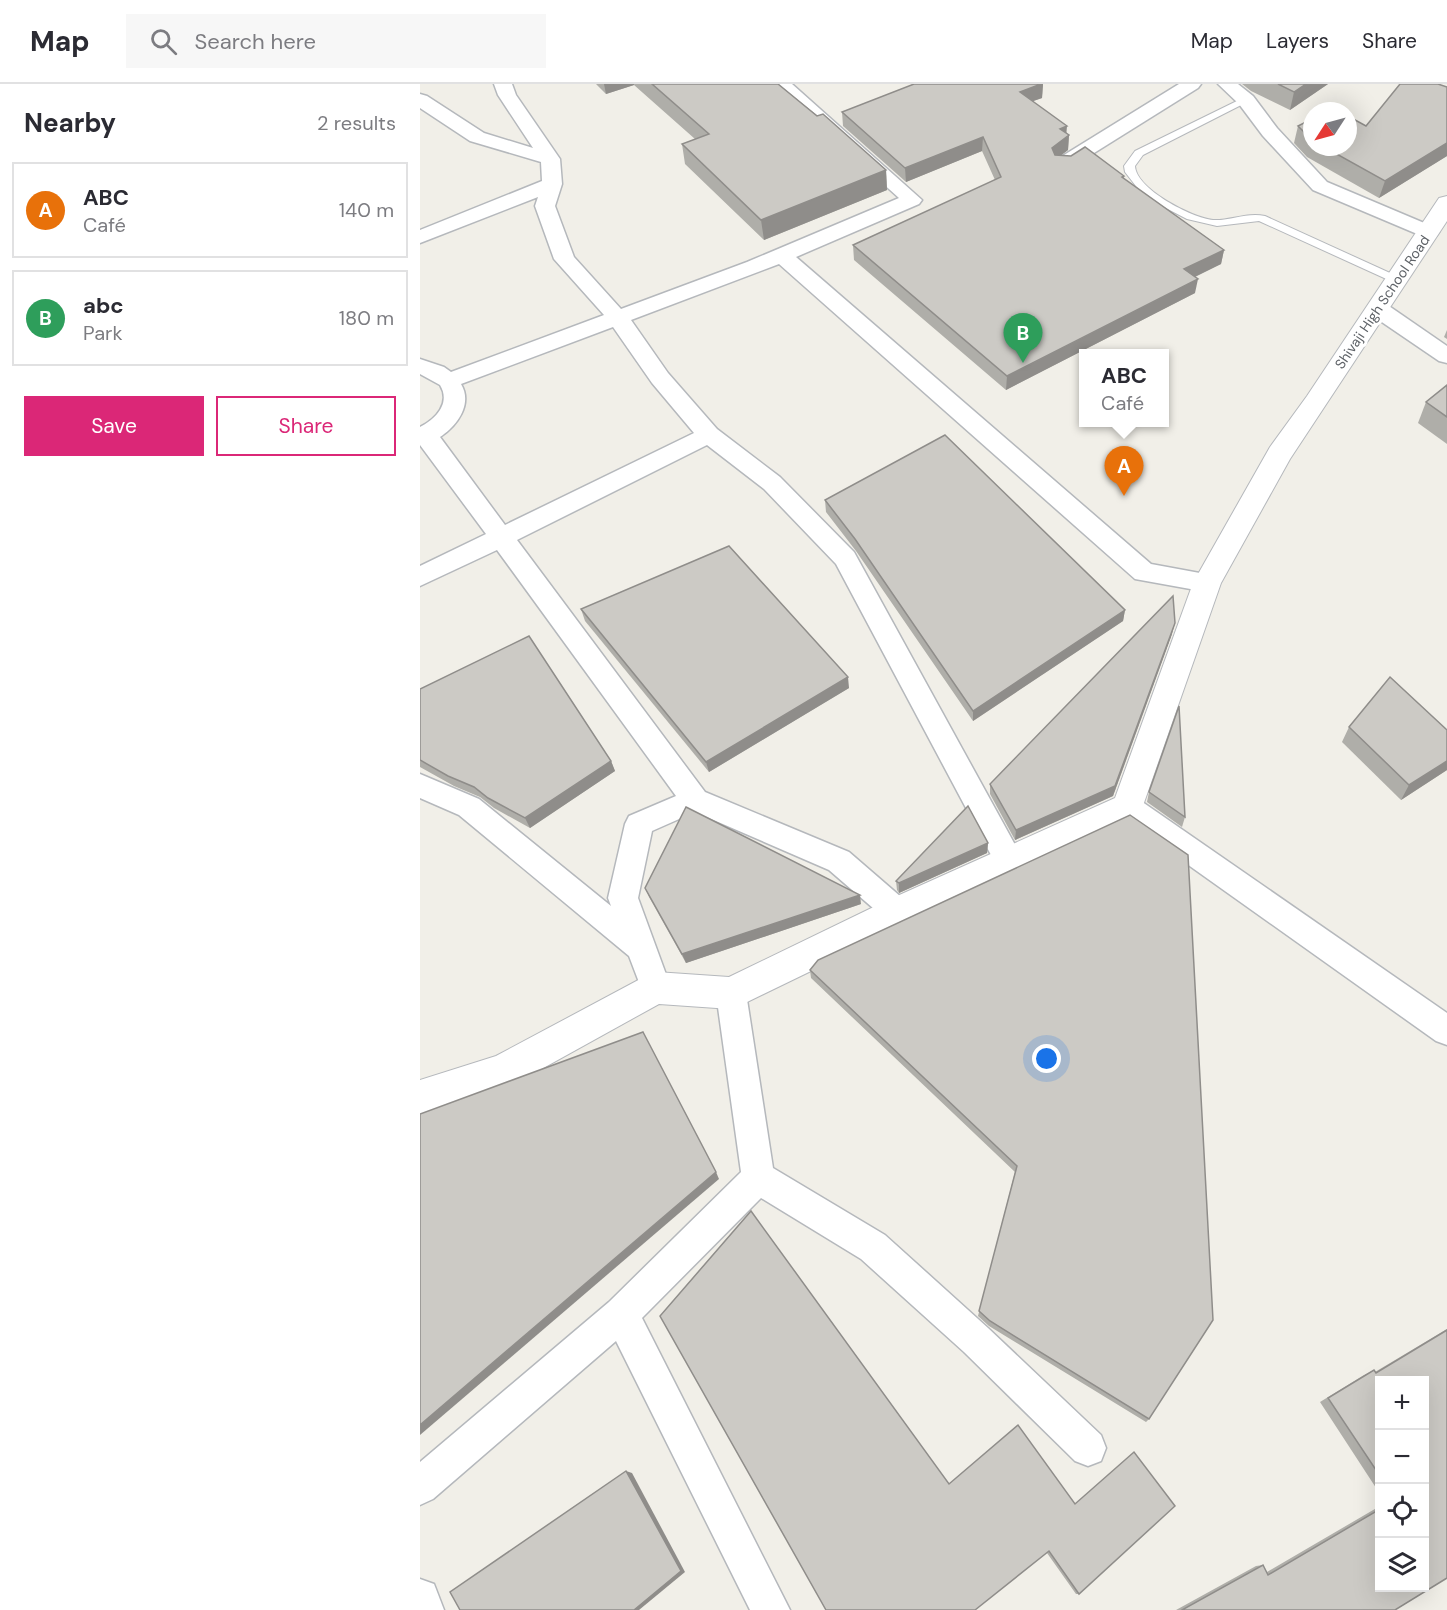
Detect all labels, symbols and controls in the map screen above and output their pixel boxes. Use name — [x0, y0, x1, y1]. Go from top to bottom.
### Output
search box — [126, 14, 546, 68]
text: Map — [30, 23, 90, 60]
icon: search — [147, 25, 180, 58]
text: Search here — [195, 27, 316, 56]
text: Map — [1191, 27, 1233, 55]
text: Layers — [1266, 27, 1329, 55]
text: Share — [1362, 27, 1417, 55]
north arrow — [1303, 102, 1357, 156]
text: Nearby — [24, 106, 116, 140]
text: 2 results — [317, 110, 396, 136]
text: ABC — [83, 183, 129, 212]
text: A — [38, 197, 53, 223]
text: 140 m — [339, 197, 394, 223]
text: Café — [83, 212, 126, 238]
street label: Shivaji High School Road — [1331, 232, 1433, 372]
text: abc — [83, 291, 124, 320]
text: B — [39, 305, 52, 331]
text: 180 m — [339, 305, 394, 331]
pin: B — [1004, 314, 1042, 363]
text: Park — [83, 320, 123, 346]
popup — [1079, 349, 1169, 427]
text: ABC — [1101, 361, 1147, 390]
text: Café — [1101, 390, 1144, 416]
button: Save — [24, 396, 204, 456]
button: Share — [216, 396, 396, 456]
pin: A — [1104, 446, 1144, 496]
your location — [1032, 1044, 1061, 1073]
map controls — [1375, 1376, 1429, 1592]
button: + — [1375, 1376, 1429, 1430]
button: − — [1375, 1430, 1429, 1484]
button: locate — [1375, 1484, 1429, 1538]
button: layers — [1375, 1538, 1429, 1592]

